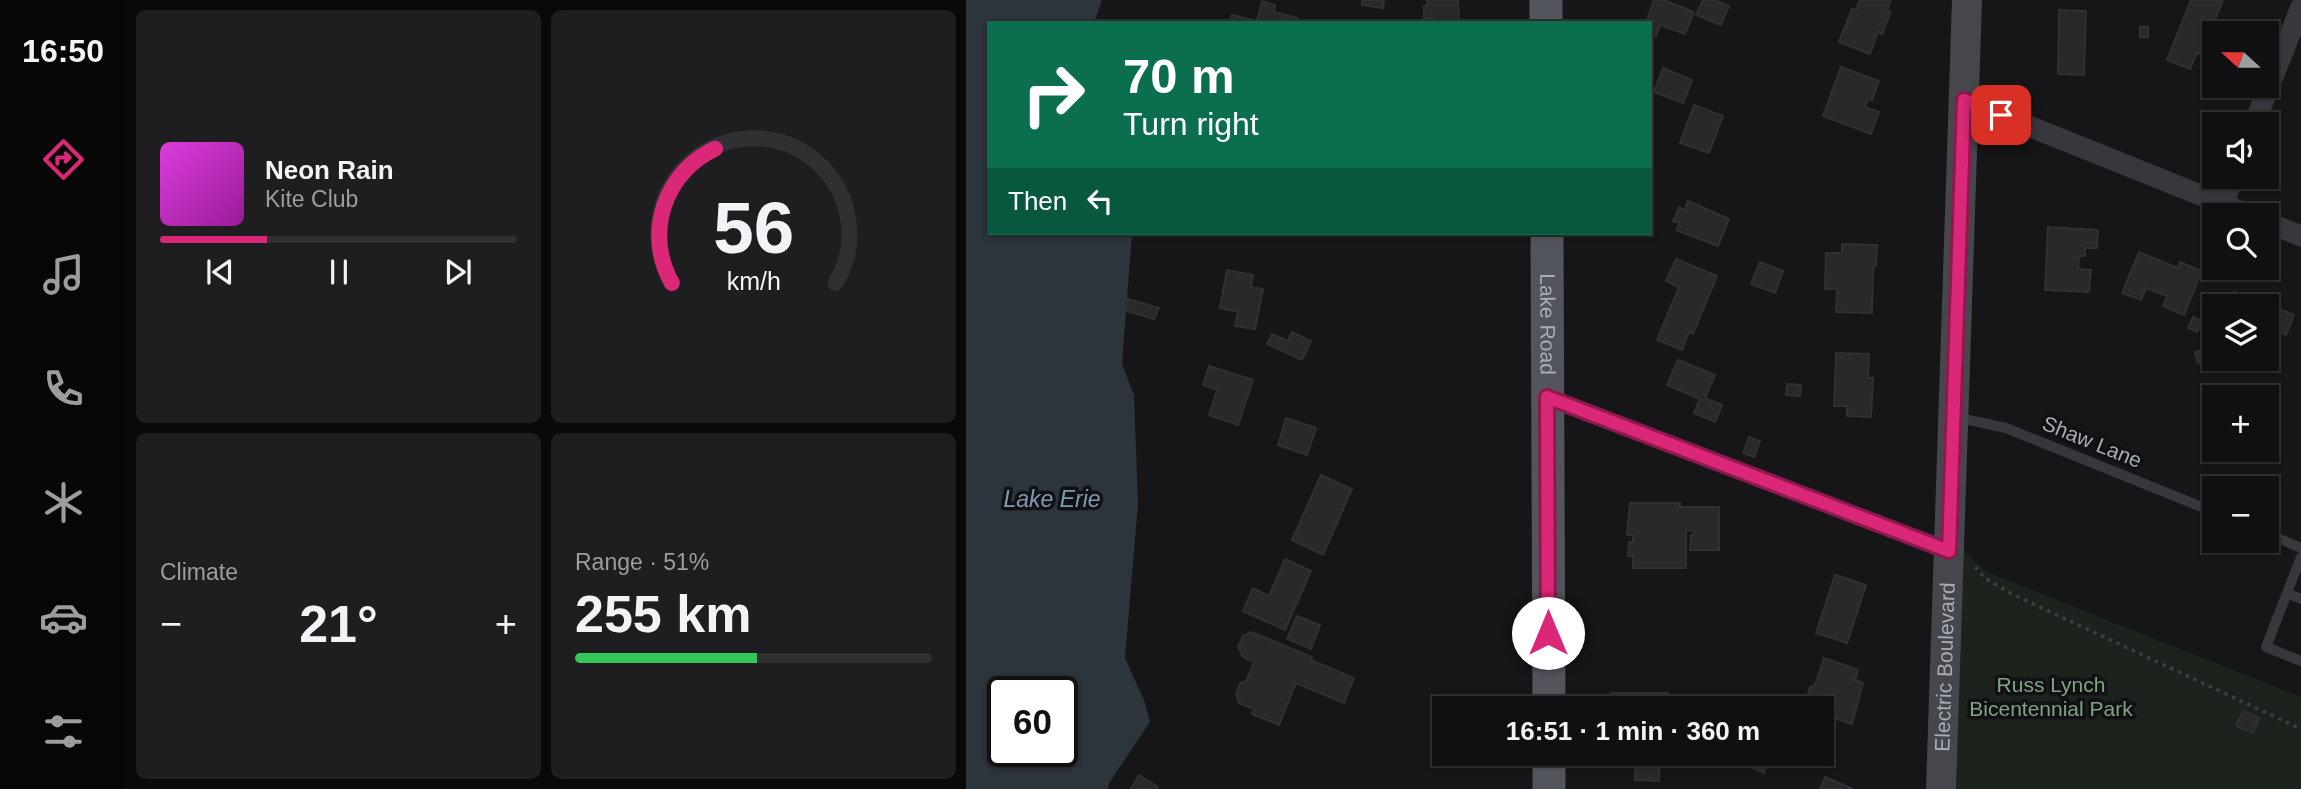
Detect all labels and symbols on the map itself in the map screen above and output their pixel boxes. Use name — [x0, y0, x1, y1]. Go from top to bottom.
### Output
north arrow — [2202, 21, 2278, 98]
pin — [1971, 85, 2031, 145]
street label: Lake Road — [1536, 273, 1560, 375]
street label: Shaw Lane — [2039, 411, 2145, 472]
water label: Lake Erie — [1003, 486, 1101, 512]
street label: Electric Boulevard — [1930, 582, 1959, 752]
position arrow — [1511, 596, 1585, 670]
park label: Russ Lynch Bicentennial Park — [1969, 673, 2133, 720]
speed limit sign: 60 — [987, 676, 1078, 767]

